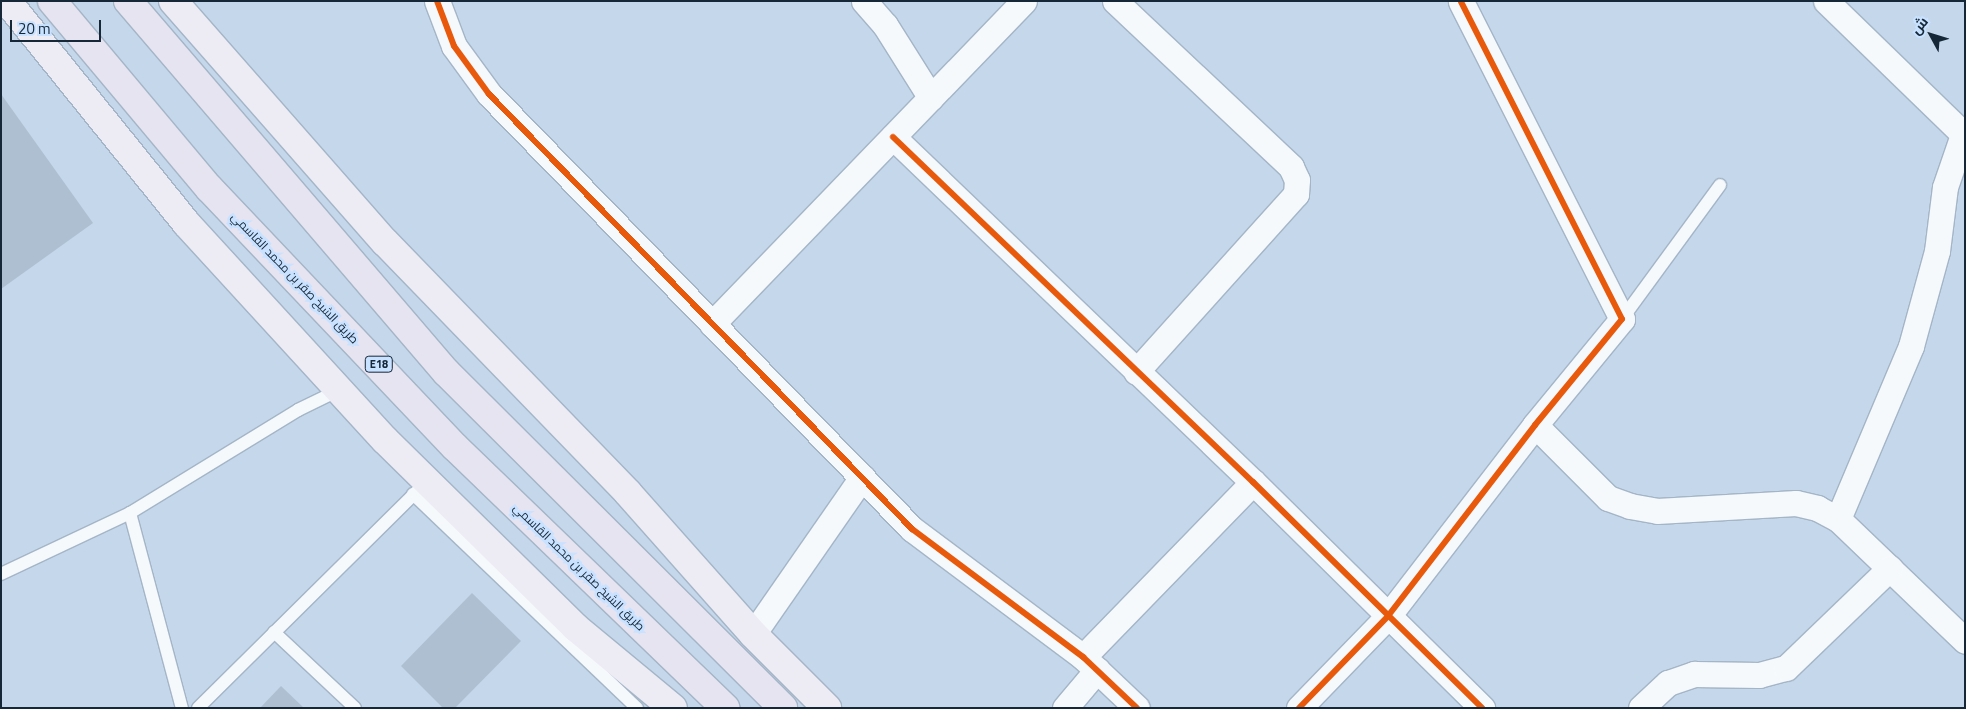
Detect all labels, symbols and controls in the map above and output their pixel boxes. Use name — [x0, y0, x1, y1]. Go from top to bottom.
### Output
scale bar — [12, 10, 104, 42]
north arrow — [1906, 10, 1956, 60]
text: ش — [1905, 12, 1933, 39]
text: 20 m — [18, 17, 51, 40]
street label: طريق الشيخ صقر بن محمد القاسمي — [228, 209, 362, 347]
road number: E18 — [364, 356, 394, 372]
street label: طريق الشيخ صقر بن محمد القاسمي — [510, 500, 648, 634]

